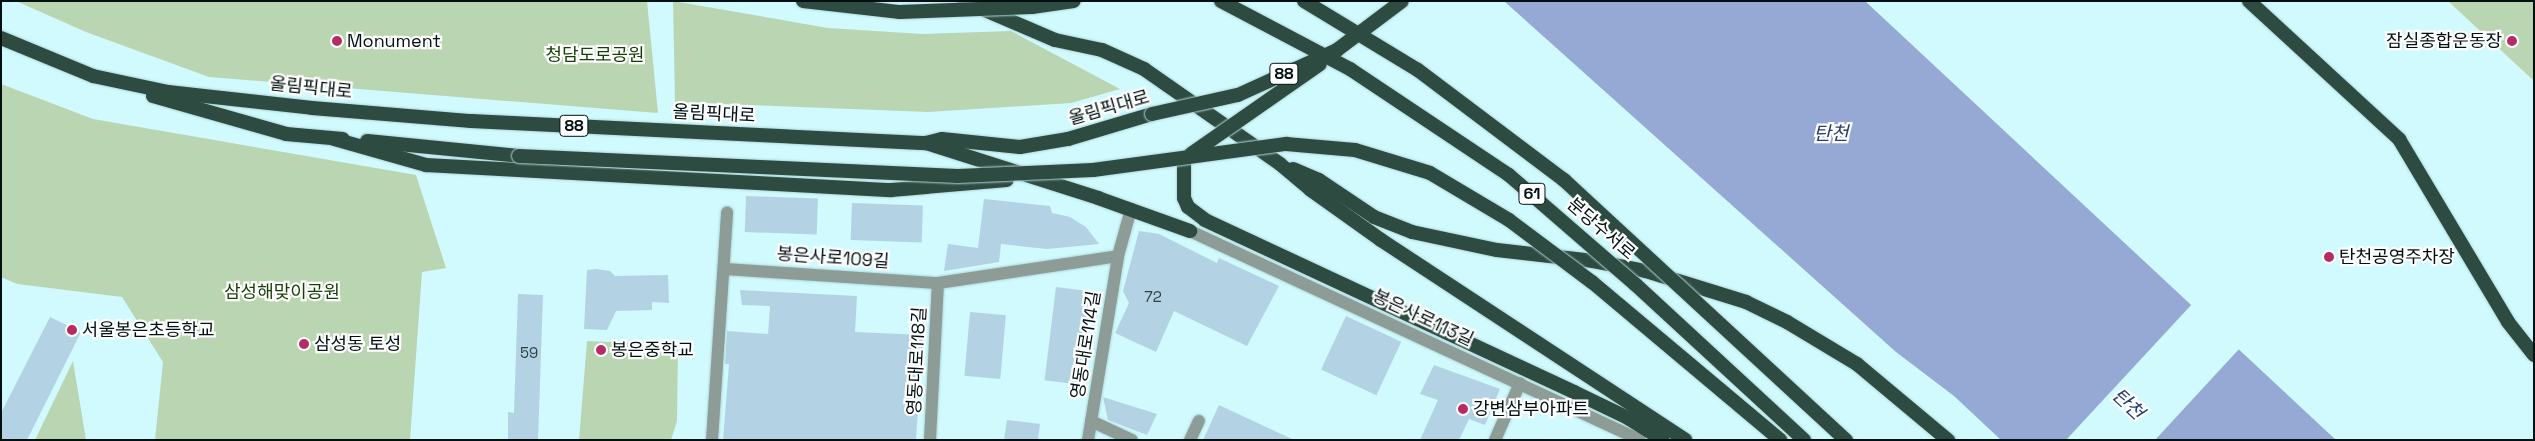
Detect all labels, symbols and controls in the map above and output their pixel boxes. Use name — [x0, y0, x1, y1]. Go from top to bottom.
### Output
place label: Monument — [347, 30, 441, 52]
place label: 잠실종합운동장 — [2386, 30, 2502, 52]
marker: Monument — [331, 35, 343, 47]
marker: 잠실종합운동장 — [2506, 35, 2518, 47]
park label: 청담도로공원 — [545, 44, 645, 66]
road number: 88 — [1269, 61, 1299, 88]
street label: 올림픽대로 — [269, 73, 353, 103]
street label: 올림픽대로 — [1066, 86, 1152, 130]
street label: 올림픽대로 — [672, 101, 756, 127]
road number: 88 — [559, 112, 589, 140]
water label: 탄천 — [1814, 123, 1848, 145]
road number: 61 — [1518, 180, 1546, 208]
street label: 분당수서로 — [1563, 194, 1639, 264]
street label: 봉은사로109길 — [776, 243, 890, 273]
place label: 탄천공영주차장 — [2339, 246, 2455, 268]
marker: 탄천공영주차장 — [2323, 251, 2335, 263]
park label: 삼성해맞이공원 — [224, 281, 340, 303]
street label: 봉은사로113길 — [1369, 285, 1477, 351]
house number: 72 — [1144, 288, 1162, 306]
street label: 영동대로114길 — [1067, 289, 1105, 401]
street label: 영동대로118길 — [903, 306, 931, 416]
place label: 서울봉은초등학교 — [82, 319, 214, 341]
marker: 서울봉은초등학교 — [66, 324, 78, 336]
place label: 삼성동 토성 — [314, 333, 401, 355]
marker: 삼성동 토성 — [298, 338, 310, 350]
place label: 봉은중학교 — [611, 339, 694, 361]
house number: 59 — [520, 344, 538, 362]
marker: 봉은중학교 — [595, 344, 607, 356]
water label: 탄천 — [2107, 384, 2149, 424]
place label: 강변삼부아파트 — [1473, 398, 1589, 420]
marker: 강변삼부아파트 — [1457, 403, 1469, 415]

